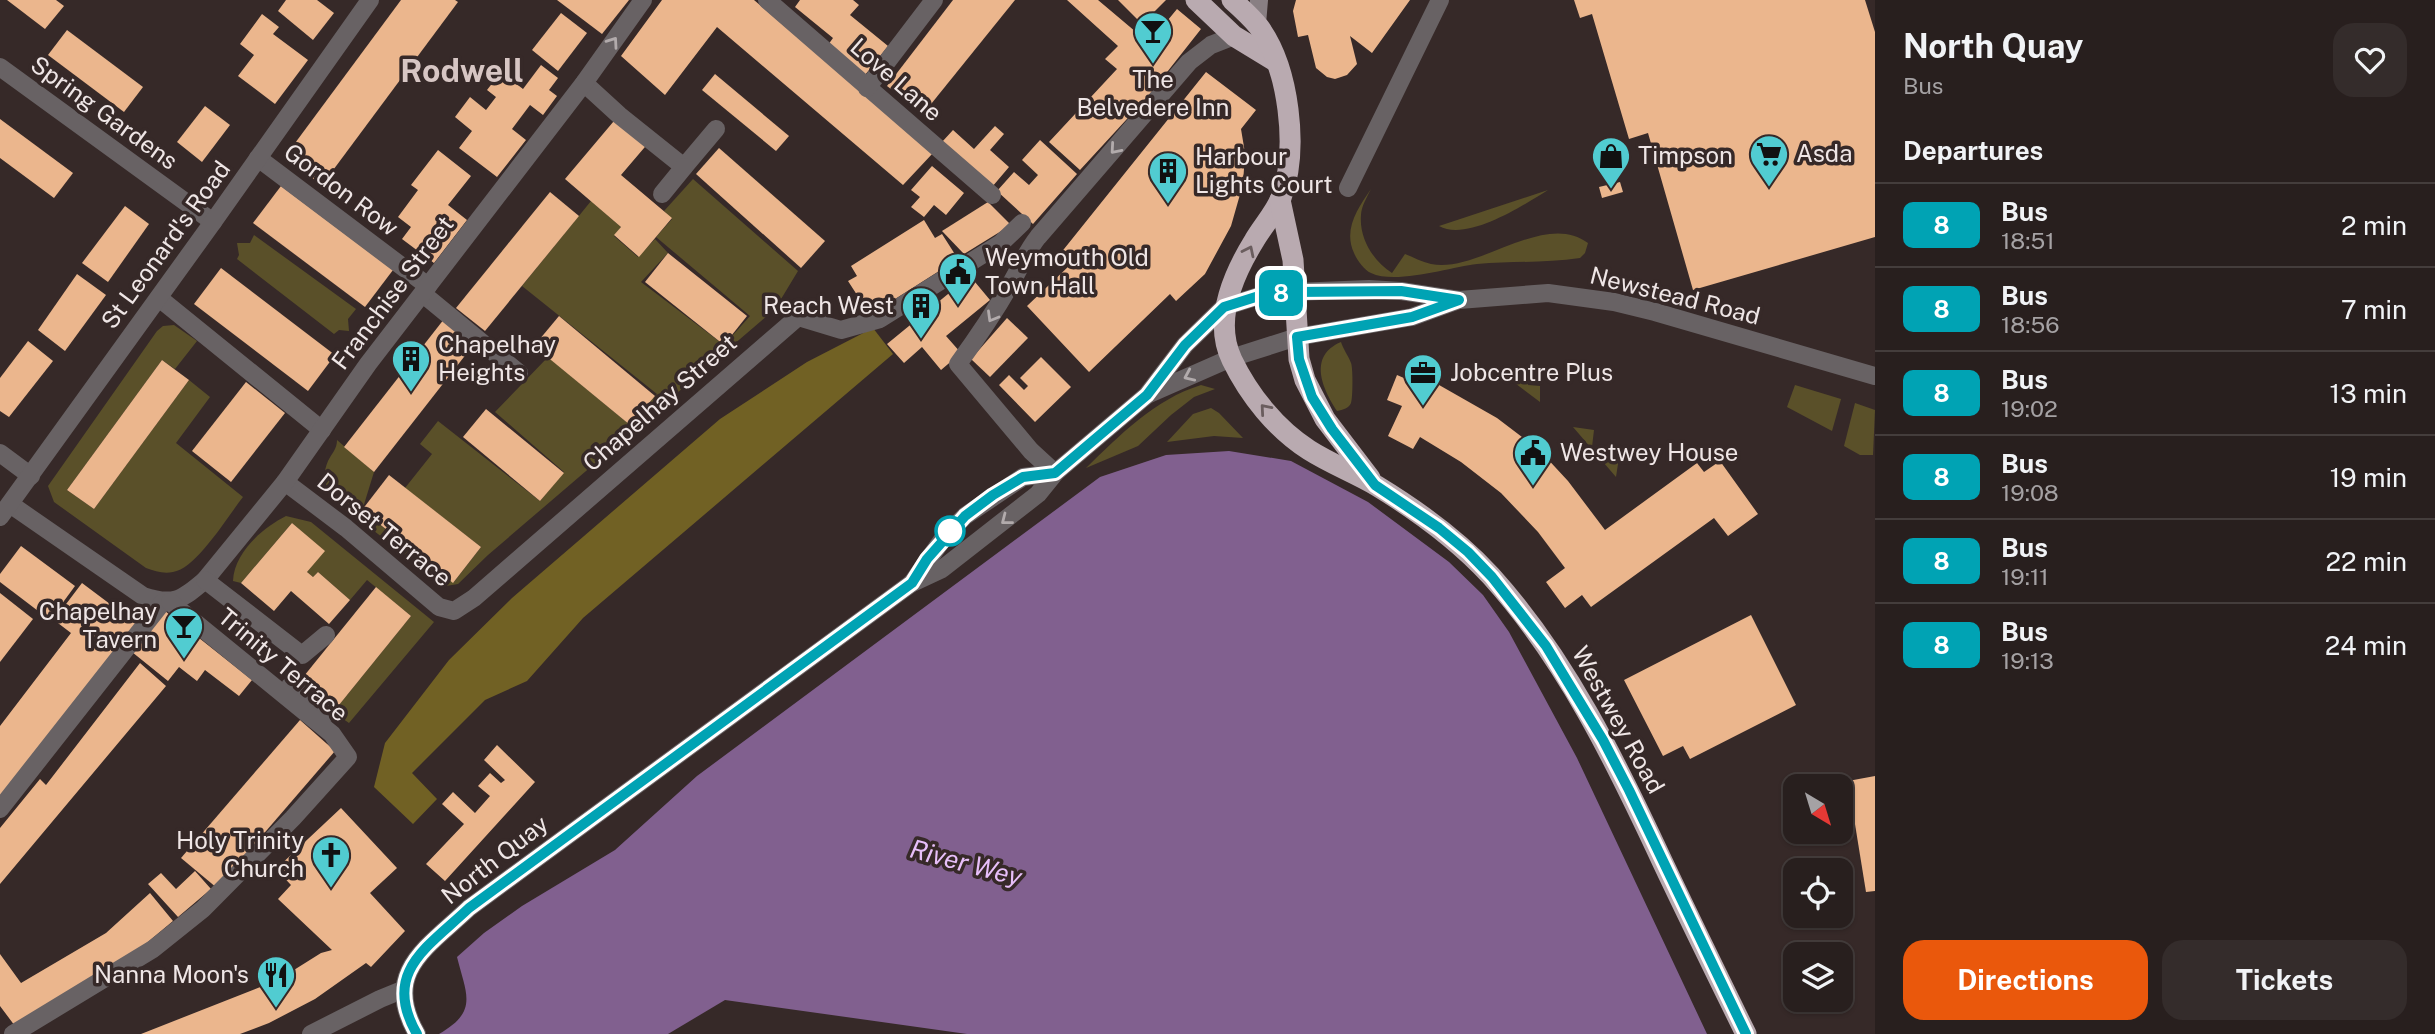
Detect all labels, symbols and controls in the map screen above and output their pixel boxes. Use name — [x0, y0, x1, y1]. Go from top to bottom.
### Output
bar icon: The Belvedere Inn — [1132, 10, 1174, 65]
button: heart — [2333, 23, 2407, 97]
text: North Quay — [1903, 27, 2083, 65]
street label: Love Lane — [845, 32, 948, 127]
one-way arrow — [605, 37, 617, 50]
street label: Spring Gardens — [26, 50, 183, 175]
district label: Rodwell — [400, 52, 524, 89]
place label: The Belvedere Inn — [1077, 65, 1229, 121]
text: Bus — [1903, 72, 1943, 99]
supermarket icon: Asda — [1748, 133, 1790, 188]
shop icon: Timpson — [1590, 135, 1632, 190]
text: Departures — [1903, 135, 2043, 166]
street label: Gordon Row — [279, 137, 405, 241]
place label: Asda — [1796, 139, 1852, 167]
one-way arrow — [1111, 140, 1124, 153]
place label: Timpson — [1638, 141, 1733, 169]
place label: Harbour Lights Court — [1195, 142, 1333, 198]
building icon: Harbour Lights Court — [1147, 150, 1189, 205]
street label: St Leonard's Road — [95, 155, 235, 334]
text: Bus — [2001, 196, 2048, 227]
street label: Franchise Street — [325, 210, 459, 375]
text: 2 min — [2341, 210, 2407, 241]
text: 8 — [1933, 211, 1950, 239]
text: 18:51 — [2001, 227, 2055, 254]
place label: Weymouth Old Town Hall — [985, 243, 1149, 299]
one-way arrow — [1240, 246, 1254, 258]
public building icon: Weymouth Old Town Hall — [937, 251, 979, 306]
street label: Newstead Road — [1587, 260, 1763, 330]
line badge: 8 — [1258, 270, 1304, 316]
text: 8 — [1273, 279, 1289, 307]
text: Bus — [2001, 280, 2048, 311]
building icon: Reach West — [900, 285, 942, 340]
place label: Reach West — [763, 291, 894, 319]
text: 7 min — [2341, 294, 2407, 325]
text: 8 — [1933, 295, 1950, 323]
one-way arrow — [987, 309, 1000, 322]
text: 18:56 — [2001, 311, 2060, 338]
street label: Chapelhay Street — [577, 328, 742, 476]
place label: Chapelhay Heights — [438, 330, 556, 386]
building icon: Chapelhay Heights — [390, 338, 432, 393]
office icon: Jobcentre Plus — [1402, 352, 1444, 407]
place label: Jobcentre Plus — [1450, 358, 1613, 386]
text: Bus — [2001, 364, 2048, 395]
one-way arrow — [1184, 368, 1196, 382]
text: 13 min — [2330, 378, 2407, 409]
text: 8 — [1933, 379, 1950, 407]
text: 19:02 — [2001, 395, 2058, 422]
one-way arrow — [1261, 405, 1273, 418]
public building icon: Westwey House — [1512, 432, 1554, 487]
place label: Westwey House — [1560, 438, 1738, 466]
text: Bus — [2001, 448, 2048, 479]
text: 19 min — [2330, 462, 2407, 493]
text: 8 — [1933, 463, 1950, 491]
street label: Dorset Terrace — [312, 467, 457, 592]
text: 19:08 — [2001, 479, 2059, 506]
one-way arrow — [1001, 511, 1013, 524]
unlabelled marker — [935, 516, 965, 546]
text: Bus — [2001, 532, 2048, 563]
text: 22 min — [2326, 546, 2407, 577]
text: 8 — [1933, 547, 1950, 575]
text: 19:11 — [2001, 563, 2049, 590]
place label: Chapelhay Tavern — [39, 597, 157, 653]
street label: Trinity Terrace — [213, 602, 354, 727]
bar icon: Chapelhay Tavern — [163, 605, 205, 660]
text: Bus — [2001, 616, 2048, 647]
text: 24 min — [2325, 630, 2407, 661]
text: 8 — [1933, 631, 1950, 659]
street label: Westwey Road — [1567, 641, 1671, 798]
text: 19:13 — [2001, 647, 2054, 674]
north arrow — [1783, 774, 1853, 844]
map controls — [1783, 774, 1853, 1012]
street label: North Quay — [436, 809, 553, 909]
place label: Holy Trinity Church — [176, 826, 304, 882]
water label: River Wey — [907, 833, 1026, 893]
church icon: Holy Trinity Church — [310, 834, 352, 889]
button: locate — [1783, 858, 1853, 928]
button: Directions — [1903, 940, 2148, 1020]
button: Tickets — [2162, 940, 2407, 1020]
button: layers — [1783, 942, 1853, 1012]
restaurant icon: Nanna Moon's — [255, 954, 297, 1009]
place label: Nanna Moon's — [94, 960, 249, 988]

